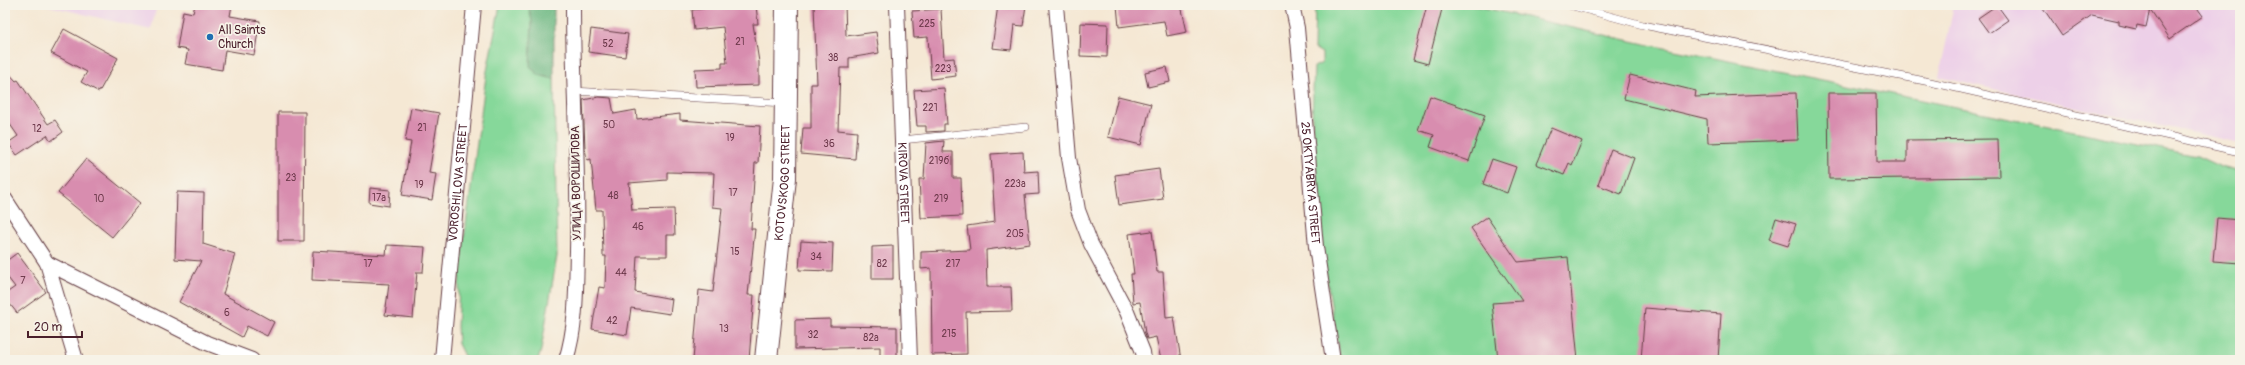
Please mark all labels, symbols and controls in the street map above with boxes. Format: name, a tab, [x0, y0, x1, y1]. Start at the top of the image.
house number: 225	[919, 18, 935, 30]
place label: All Saints Church	[218, 23, 266, 52]
marker: All Saints Church	[205, 32, 215, 42]
house number: 21	[735, 36, 745, 48]
house number: 52	[602, 38, 614, 50]
house number: 38	[828, 52, 838, 64]
house number: 223	[935, 63, 952, 75]
house number: 221	[922, 102, 938, 114]
house number: 50	[603, 119, 615, 131]
street label: 25 OKTYABRYA STREET	[1297, 121, 1323, 245]
house number: 21	[417, 122, 427, 134]
house number: 12	[32, 123, 42, 135]
street label: VOROSHILOVA STREET	[446, 123, 471, 242]
street label: KOTOVSKOGO STREET	[771, 124, 794, 242]
street label: УЛИЦА ВОРОШИЛОВА	[568, 125, 585, 241]
house number: 19	[725, 132, 735, 144]
house number: 36	[823, 138, 835, 150]
street label: KIROVA STREET	[894, 142, 912, 224]
house number: 219б	[929, 155, 949, 167]
house number: 23	[286, 172, 297, 184]
house number: 223а	[1004, 178, 1026, 190]
house number: 19	[414, 179, 424, 191]
house number: 17	[728, 187, 738, 199]
house number: 48	[608, 190, 618, 202]
house number: 17а	[372, 192, 386, 204]
house number: 10	[94, 193, 105, 205]
house number: 219	[934, 193, 948, 205]
house number: 46	[632, 221, 644, 233]
house number: 205	[1006, 228, 1024, 240]
house number: 15	[730, 246, 740, 258]
house number: 34	[810, 251, 822, 263]
house number: 17	[363, 258, 373, 270]
house number: 82	[877, 258, 888, 270]
house number: 217	[946, 258, 961, 270]
house number: 44	[615, 267, 627, 279]
house number: 7	[20, 275, 26, 287]
house number: 6	[224, 307, 230, 319]
scale bar	[28, 313, 82, 339]
house number: 42	[606, 315, 618, 327]
text: 20 m	[34, 320, 63, 335]
house number: 13	[719, 323, 729, 335]
house number: 215	[942, 328, 956, 340]
house number: 32	[807, 329, 819, 341]
house number: 82а	[863, 332, 879, 344]

